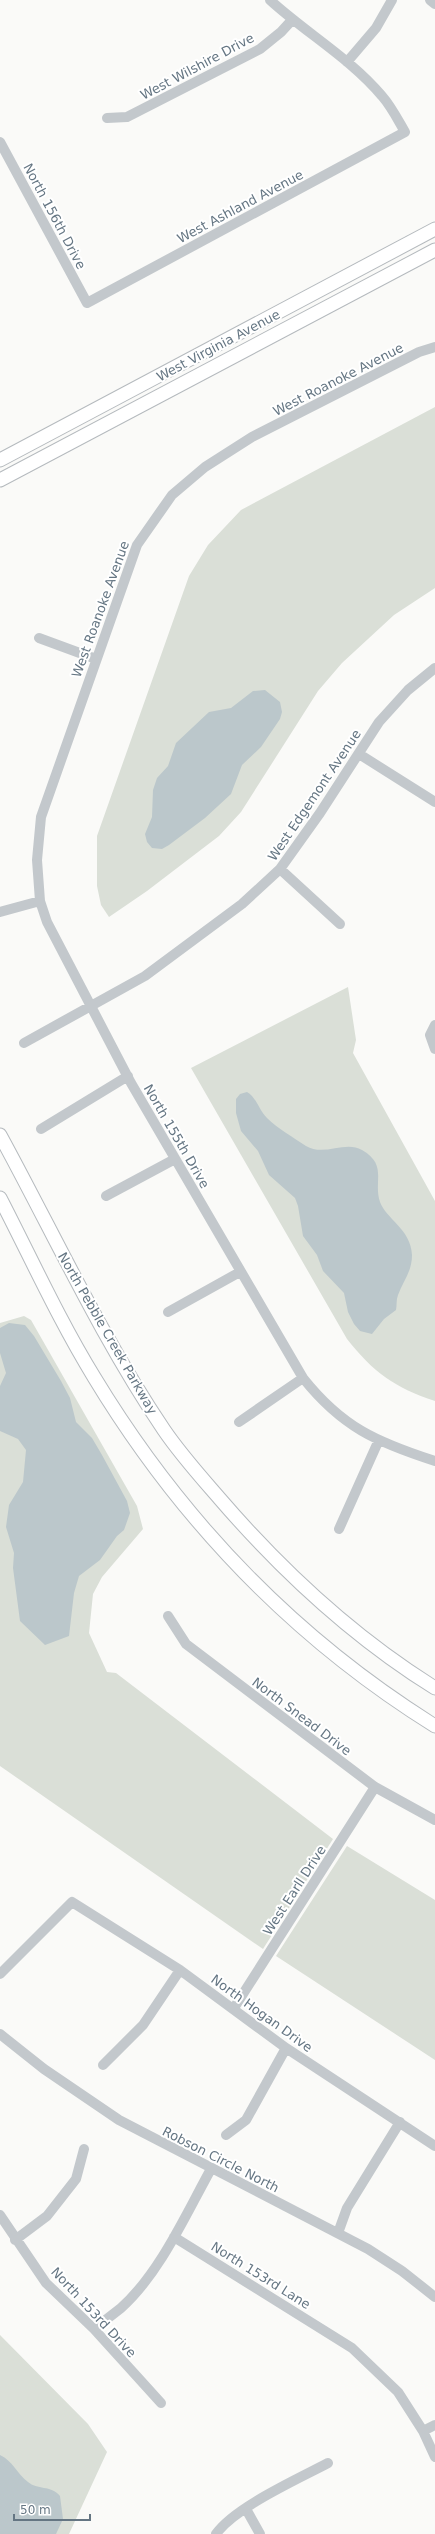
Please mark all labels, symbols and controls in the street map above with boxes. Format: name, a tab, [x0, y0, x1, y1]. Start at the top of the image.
street label: West Wilshire Drive	[138, 30, 257, 103]
street label: North 156th Drive	[20, 161, 89, 272]
street label: West Ashland Avenue	[175, 167, 306, 246]
street label: West Virginia Avenue	[154, 307, 282, 384]
street label: West Roanoke Avenue	[271, 340, 406, 419]
street label: West Roanoke Avenue	[69, 539, 132, 679]
street label: West Edgemont Avenue	[265, 727, 364, 864]
street label: North 155th Drive	[141, 1082, 212, 1191]
street label: North Pebble Creek Parkway	[55, 1250, 160, 1417]
street label: North Snead Drive	[249, 1674, 354, 1758]
street label: West Earll Drive	[260, 1843, 329, 1938]
street label: North Hogan Drive	[208, 1972, 315, 2055]
street label: Robson Circle North	[160, 2124, 282, 2195]
street label: North 153rd Lane	[208, 2239, 313, 2312]
street label: North 153rd Drive	[48, 2264, 139, 2360]
scale bar	[14, 2496, 90, 2522]
text: 50 m	[20, 2503, 51, 2517]

